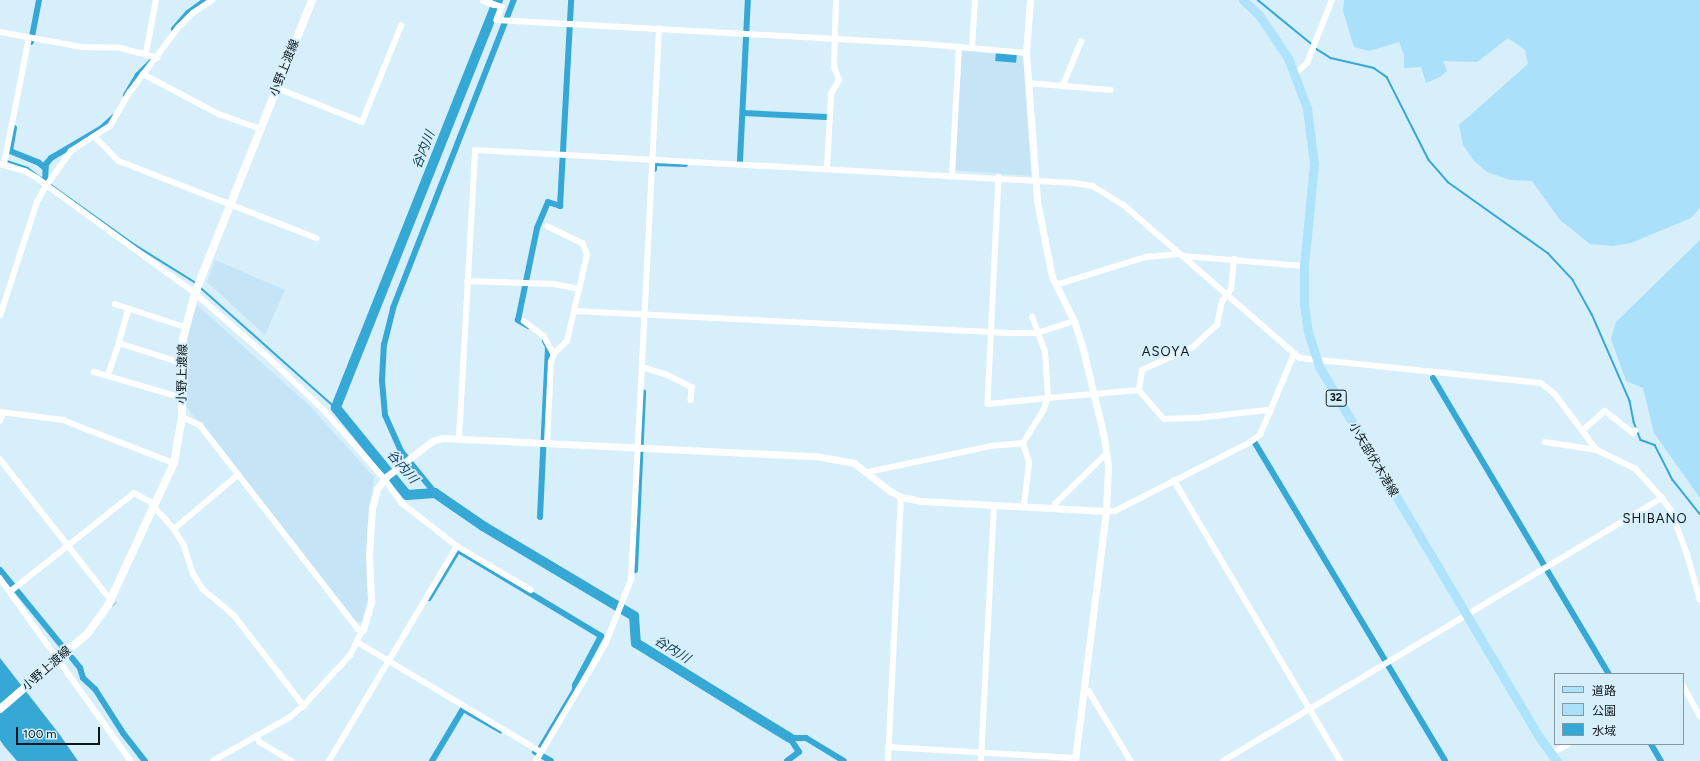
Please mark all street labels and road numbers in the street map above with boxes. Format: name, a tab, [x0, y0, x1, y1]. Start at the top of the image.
street label: 小野上渡線	[267, 37, 303, 99]
street label: 小野上渡線	[175, 344, 191, 404]
road number: 32	[1325, 389, 1347, 407]
street label: 小矢部伏木港線	[1345, 420, 1401, 500]
street label: 小野上渡線	[20, 644, 74, 694]

